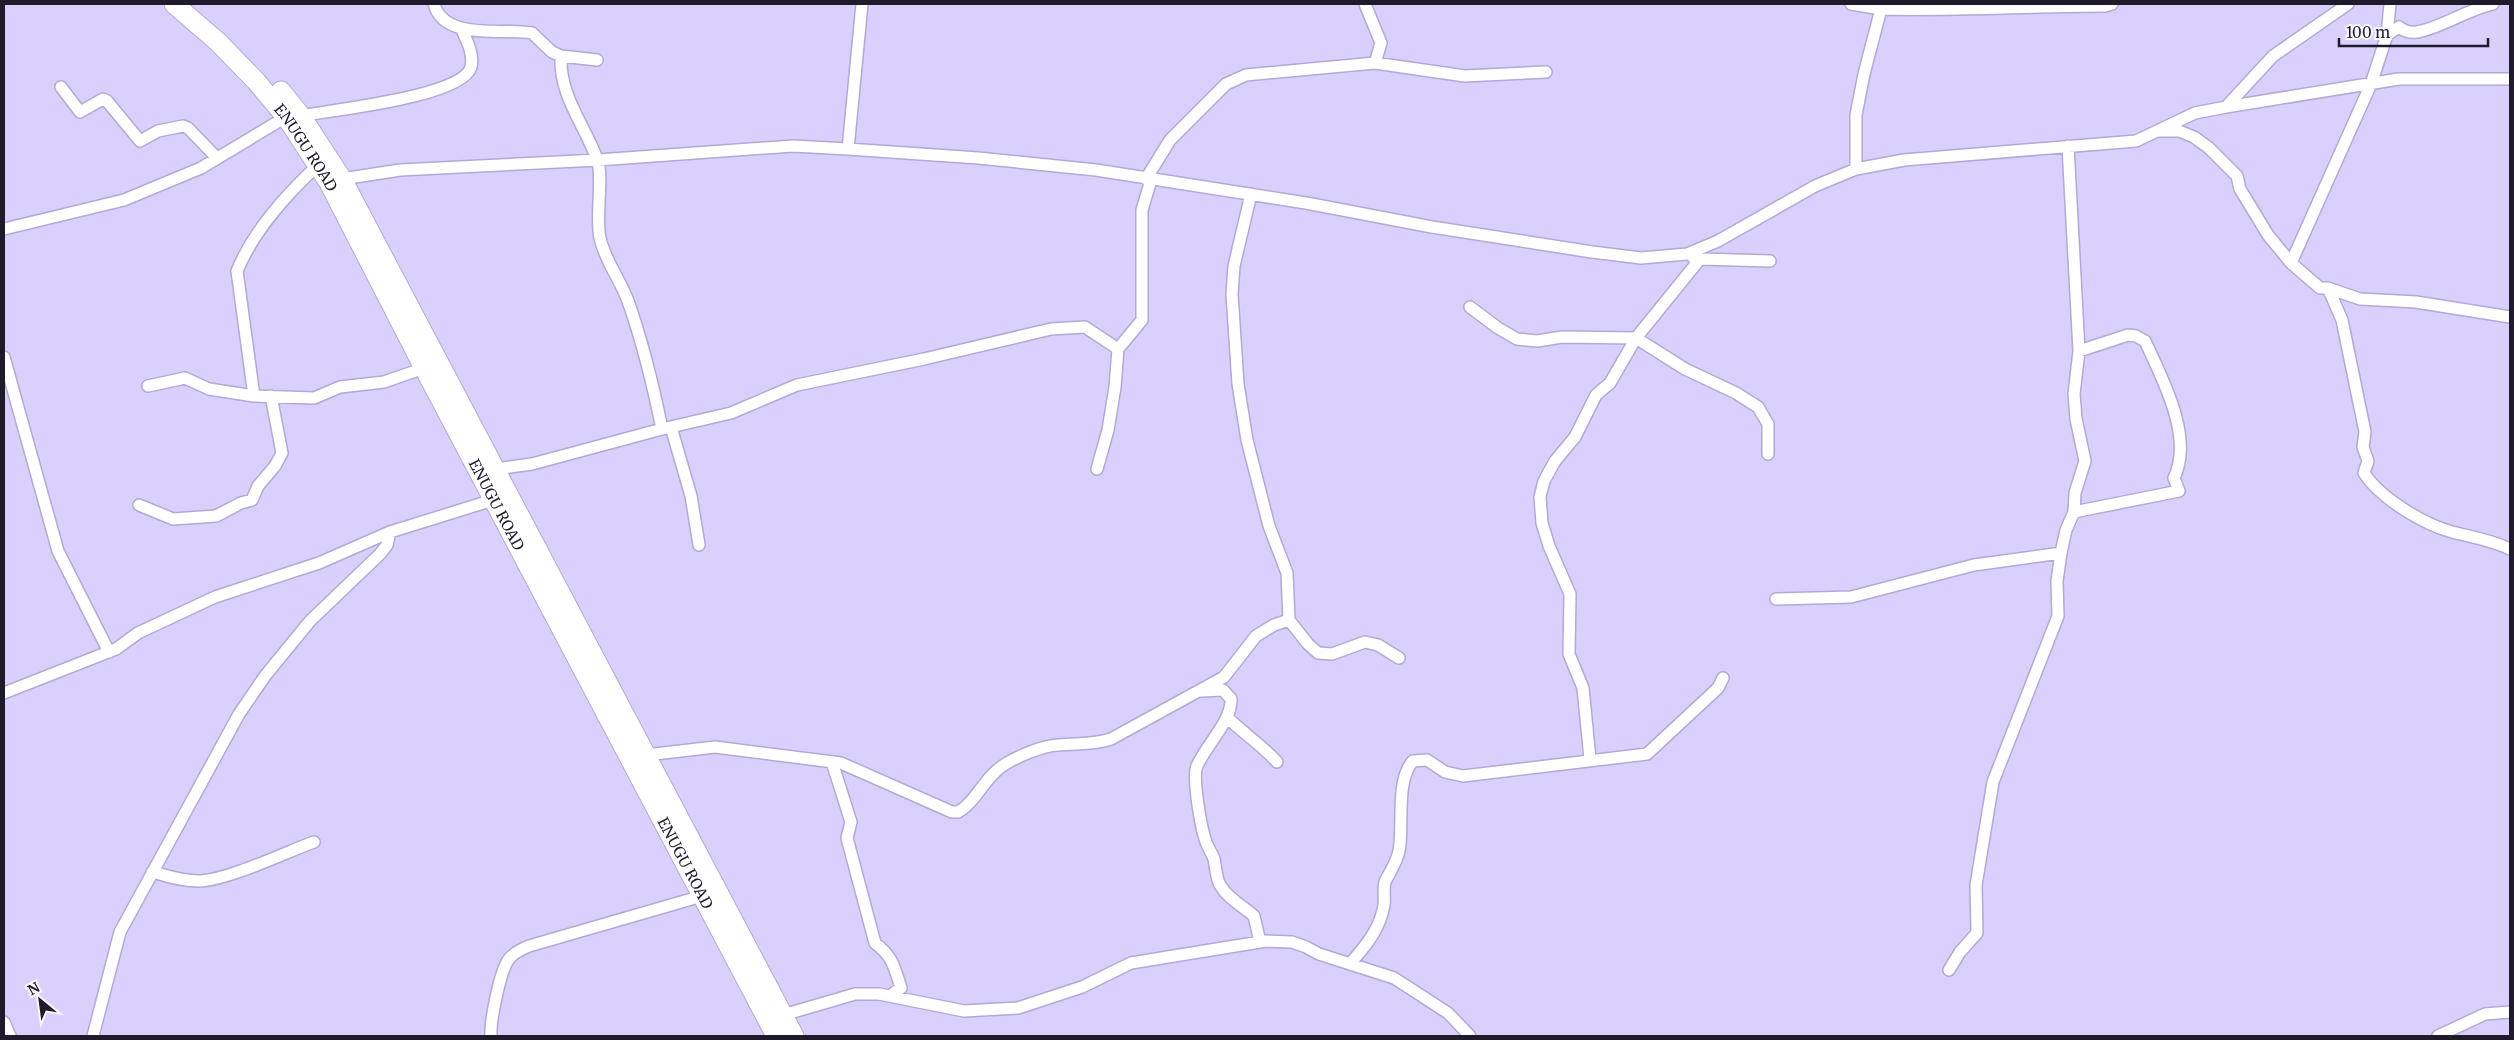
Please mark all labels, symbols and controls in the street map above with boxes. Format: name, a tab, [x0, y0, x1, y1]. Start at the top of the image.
scale bar	[2339, 15, 2488, 47]
text: 100 m	[2346, 23, 2390, 42]
street label: ENUGU ROAD	[270, 100, 342, 194]
street label: ENUGU ROAD	[465, 456, 528, 554]
street label: ENUGU ROAD	[654, 814, 717, 912]
north arrow	[15, 975, 65, 1025]
text: N	[24, 978, 43, 999]

